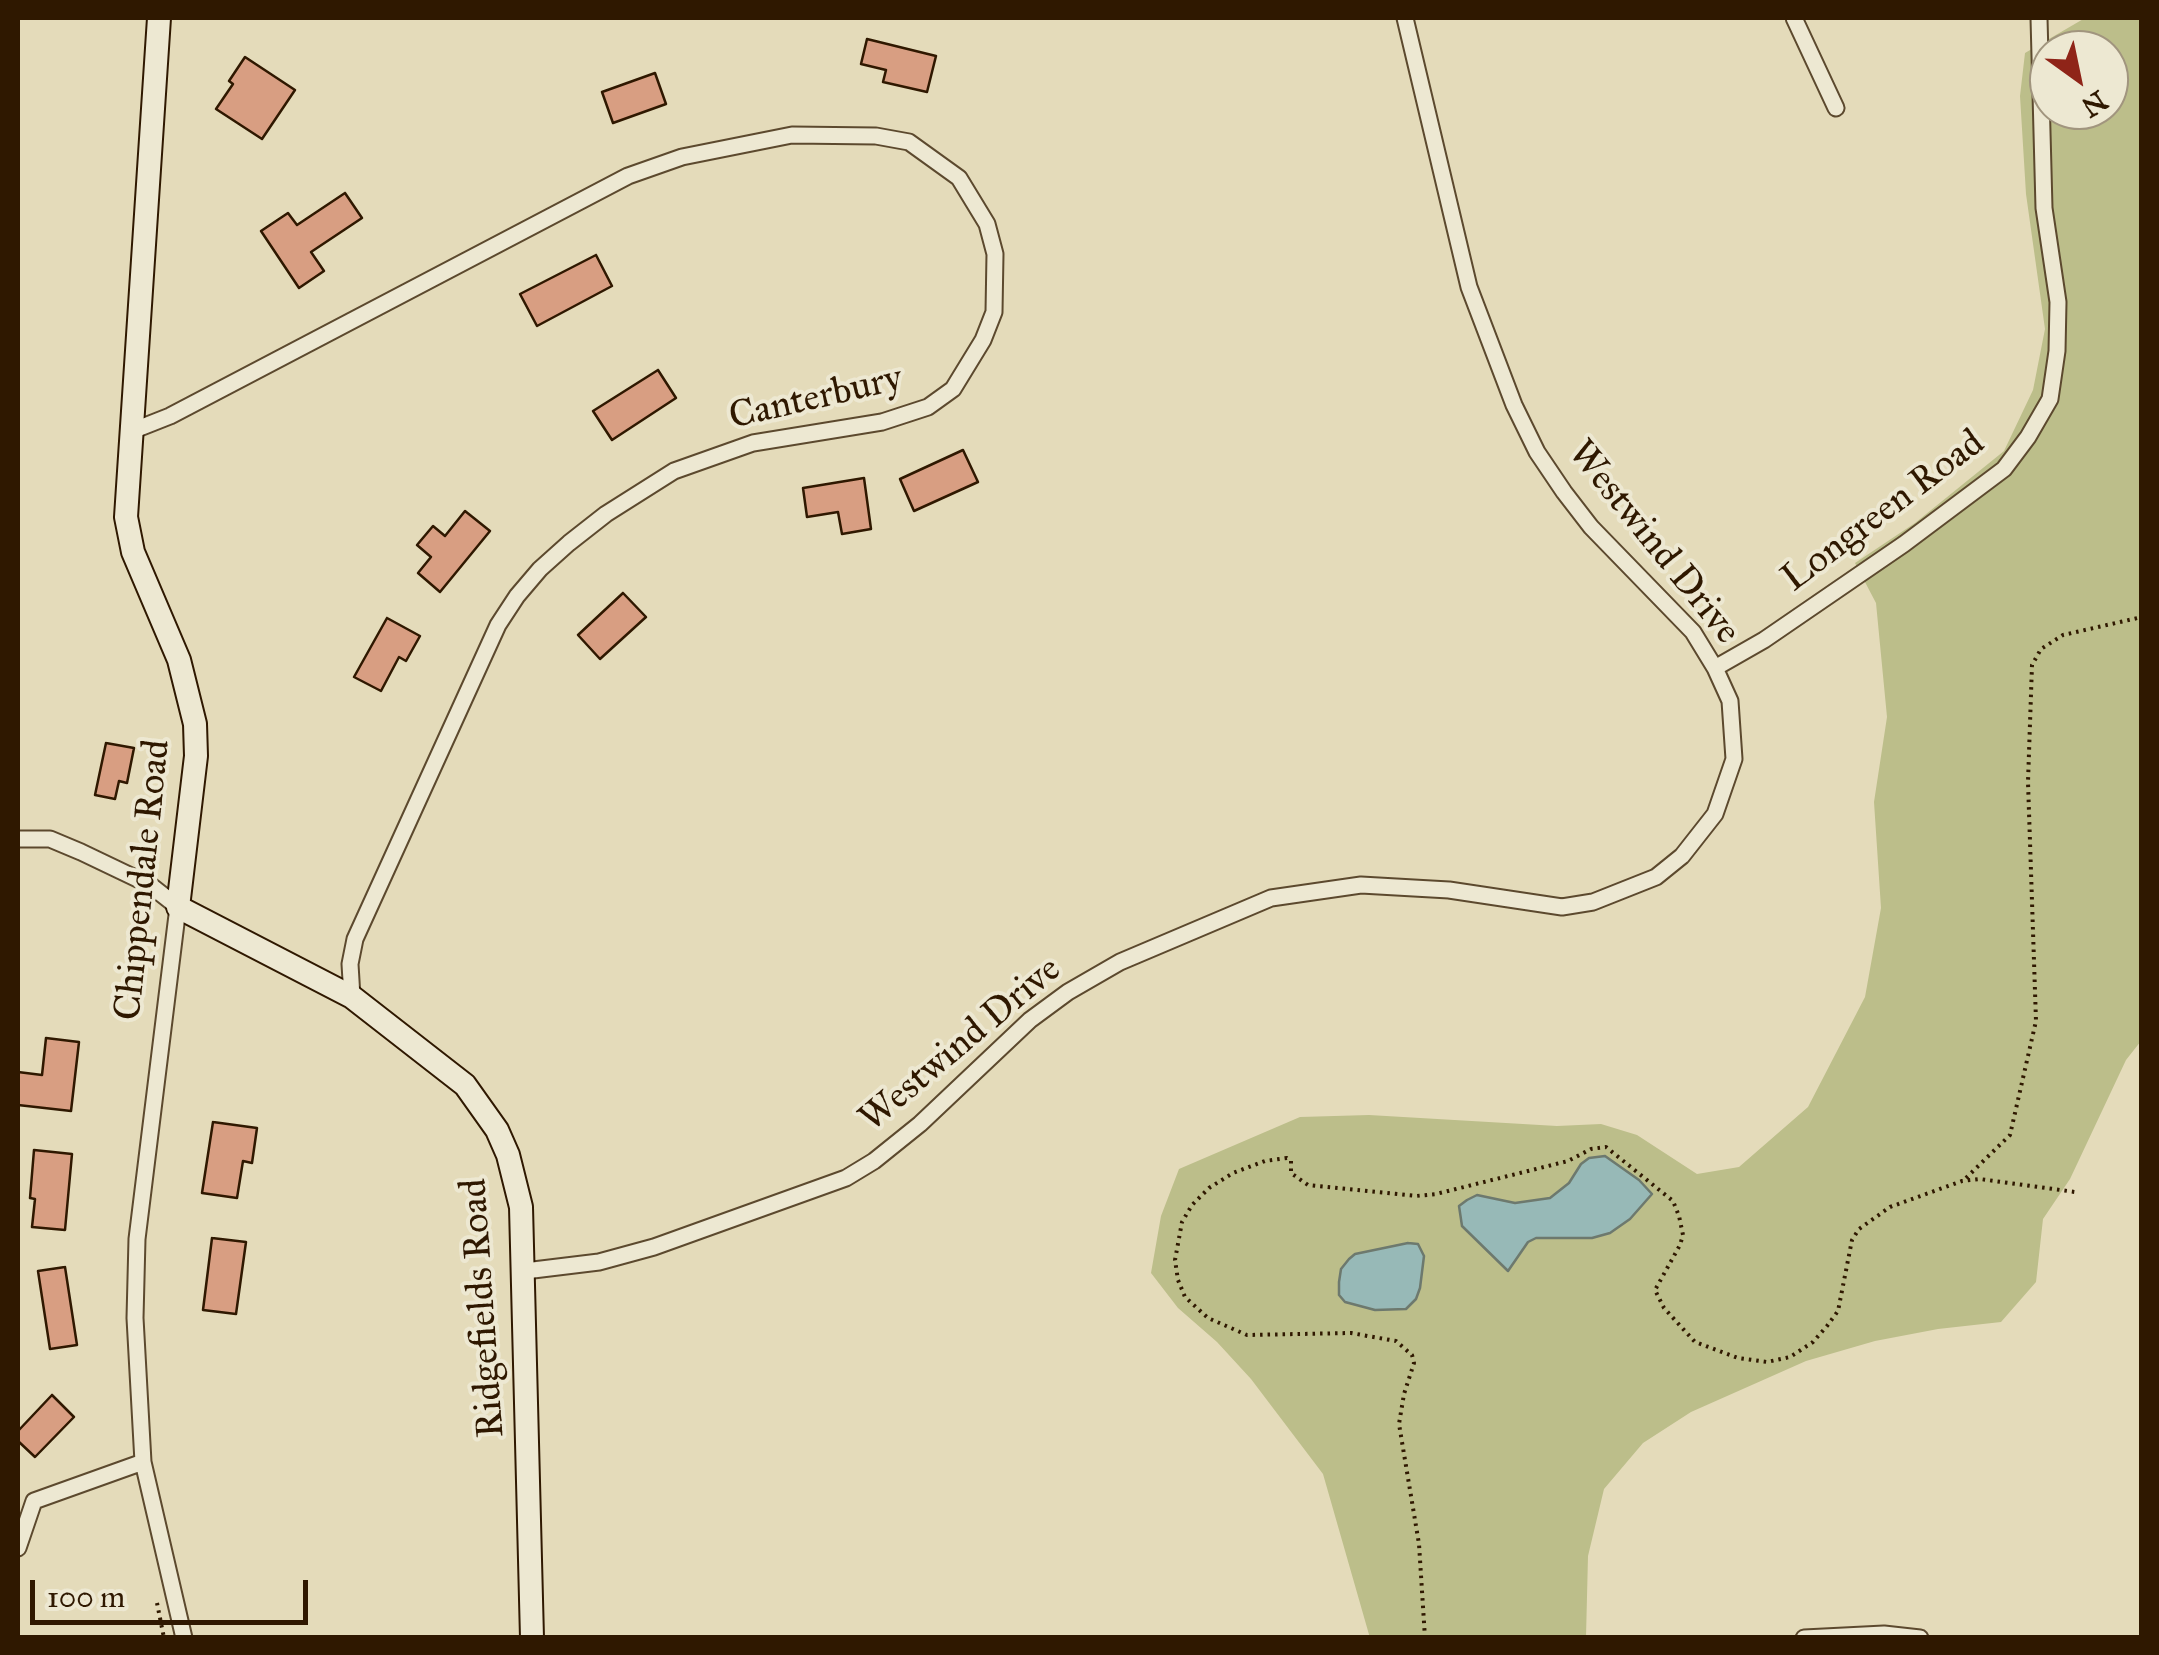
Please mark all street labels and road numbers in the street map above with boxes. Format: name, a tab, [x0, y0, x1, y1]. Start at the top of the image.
street label: Canterbury	[725, 357, 907, 441]
street label: Longreen Road	[1774, 421, 1994, 603]
street label: Westwind Drive	[1557, 432, 1749, 654]
street label: Chippendale Road	[107, 737, 181, 1023]
street label: Westwind Drive	[851, 948, 1071, 1142]
street label: Ridgefields Road	[452, 1177, 516, 1439]

